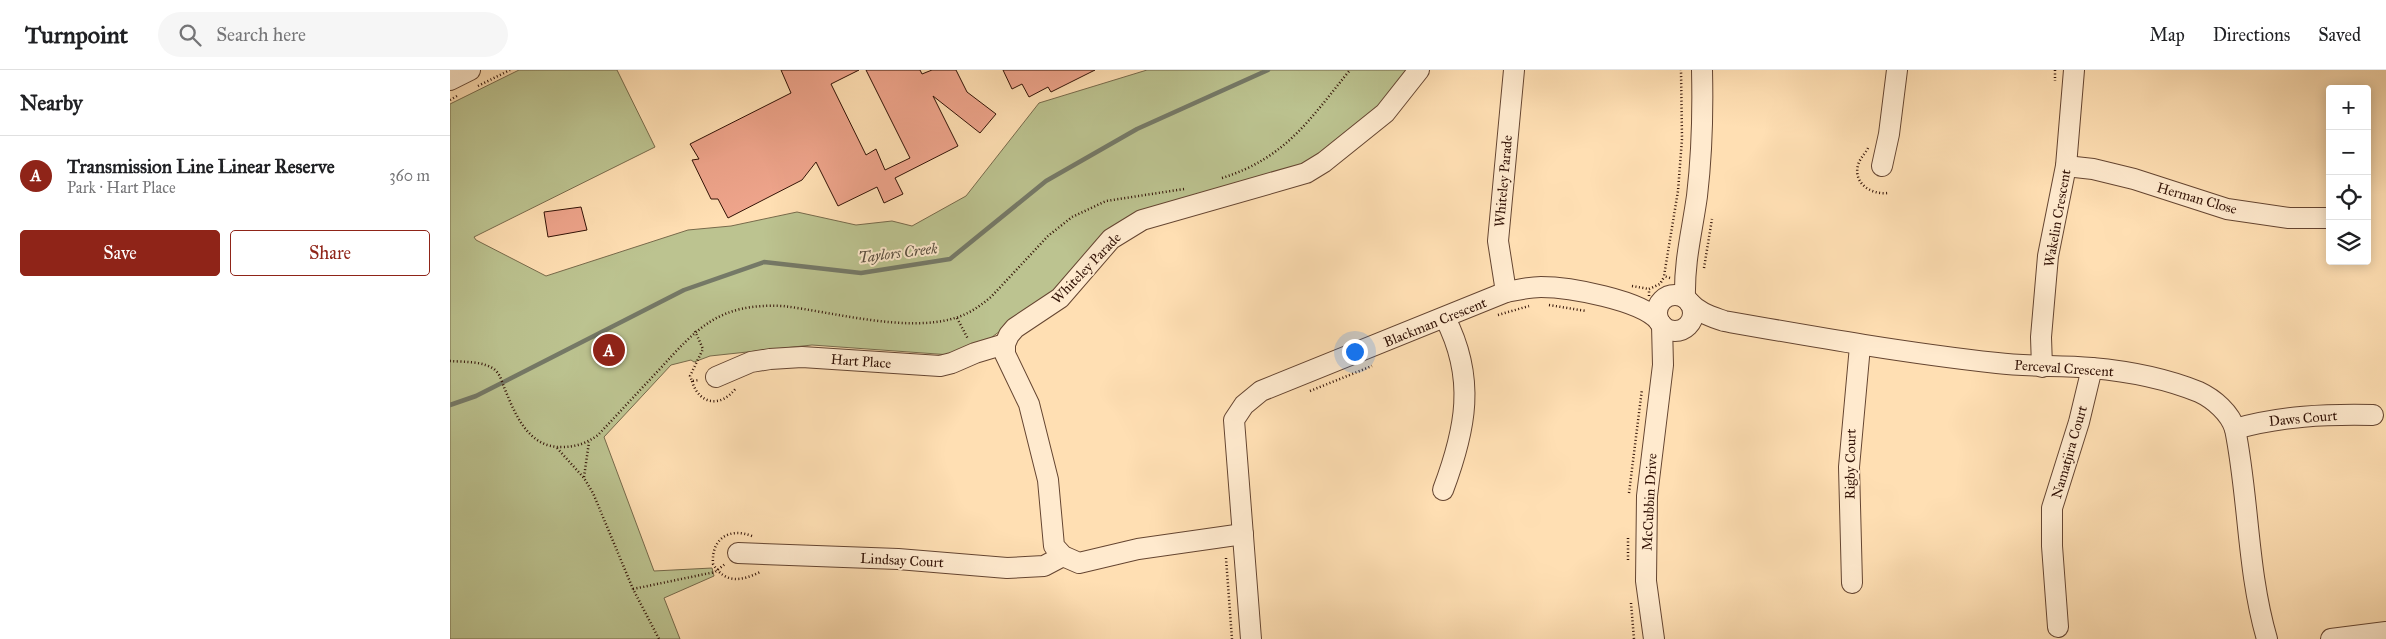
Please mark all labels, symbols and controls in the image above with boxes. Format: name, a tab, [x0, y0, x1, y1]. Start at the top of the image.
search box	[158, 12, 508, 57]
text: Turnpoint	[25, 20, 128, 50]
icon: search	[176, 21, 204, 49]
text: Search here	[216, 23, 306, 46]
text: Map	[2149, 24, 2185, 46]
text: Directions	[2213, 24, 2290, 46]
text: Saved	[2318, 24, 2361, 46]
map controls	[2326, 85, 2371, 265]
button: +	[2326, 85, 2371, 130]
text: Nearby	[20, 90, 83, 116]
button: −	[2326, 130, 2371, 175]
street label: Whiteley Parade	[1491, 134, 1516, 228]
text: Transmission Line Linear Reserve	[67, 155, 335, 178]
text: A	[31, 166, 41, 185]
text: 360 m	[389, 166, 430, 185]
street label: Wakelin Crescent	[2041, 168, 2074, 268]
button: locate	[2326, 175, 2371, 220]
text: Park · Hart Place	[67, 178, 176, 197]
street label: Herman Close	[2155, 179, 2239, 218]
button: layers	[2326, 220, 2371, 265]
street label: Whiteley Parade	[1048, 229, 1125, 308]
button: Save	[20, 230, 220, 276]
button: Share	[230, 230, 430, 276]
water label: Taylors Creek	[857, 239, 939, 267]
street label: Blackman Crescent	[1381, 294, 1489, 351]
pin: A	[593, 331, 625, 369]
your location	[1342, 339, 1368, 365]
street label: Hart Place	[830, 351, 892, 372]
street label: Perceval Crescent	[2014, 357, 2114, 380]
street label: Namatjira Court	[2048, 404, 2091, 501]
street label: Daws Court	[2268, 407, 2338, 430]
street label: Rigby Court	[1841, 428, 1860, 500]
street label: McCubbin Drive	[1638, 453, 1661, 551]
street label: Lindsay Court	[860, 550, 944, 571]

